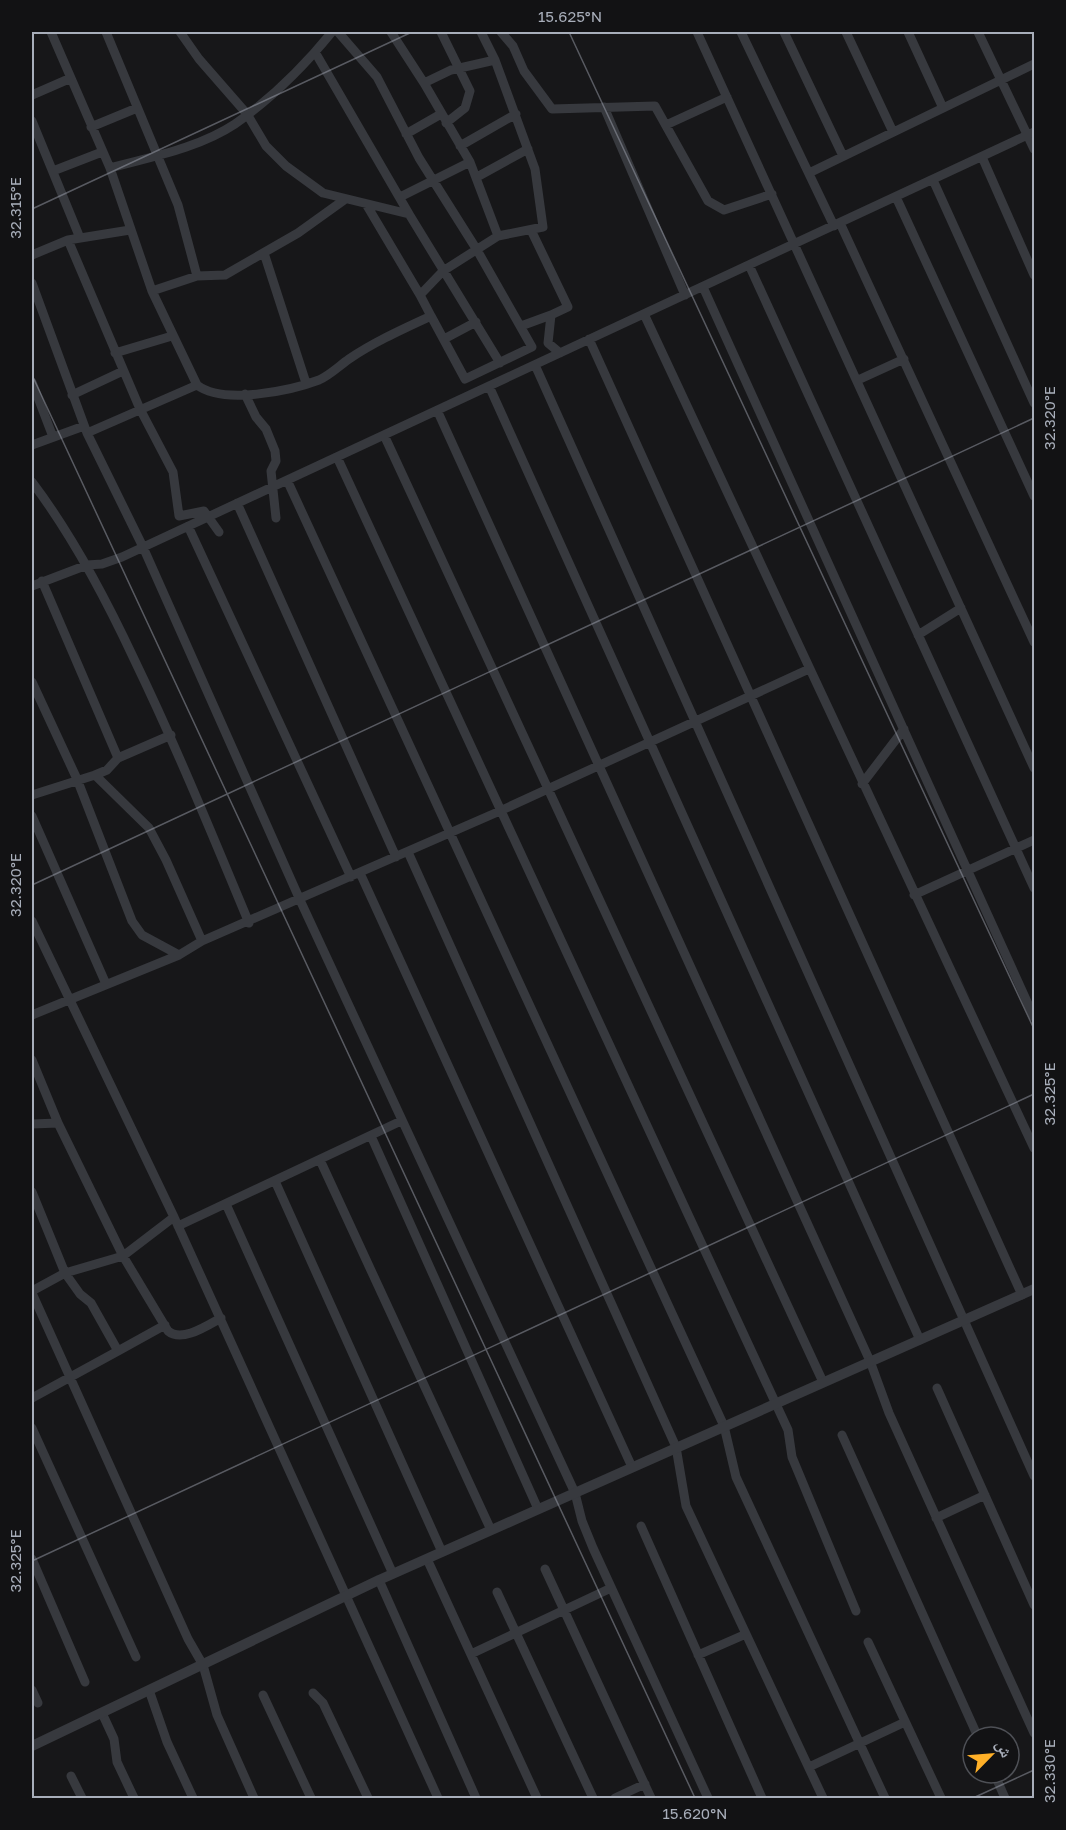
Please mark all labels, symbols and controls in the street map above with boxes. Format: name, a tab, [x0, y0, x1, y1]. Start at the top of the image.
text: 15.625°N	[538, 7, 602, 25]
text: 32.315°E	[6, 177, 24, 239]
text: 32.320°E	[1040, 386, 1058, 450]
text: 32.320°E	[6, 853, 24, 917]
text: 32.325°E	[1040, 1062, 1058, 1126]
text: 32.325°E	[6, 1529, 24, 1593]
north arrow	[961, 1725, 1021, 1785]
text: ش	[992, 1737, 1017, 1761]
text: 32.330°E	[1040, 1739, 1058, 1803]
text: 15.620°N	[663, 1804, 727, 1822]

